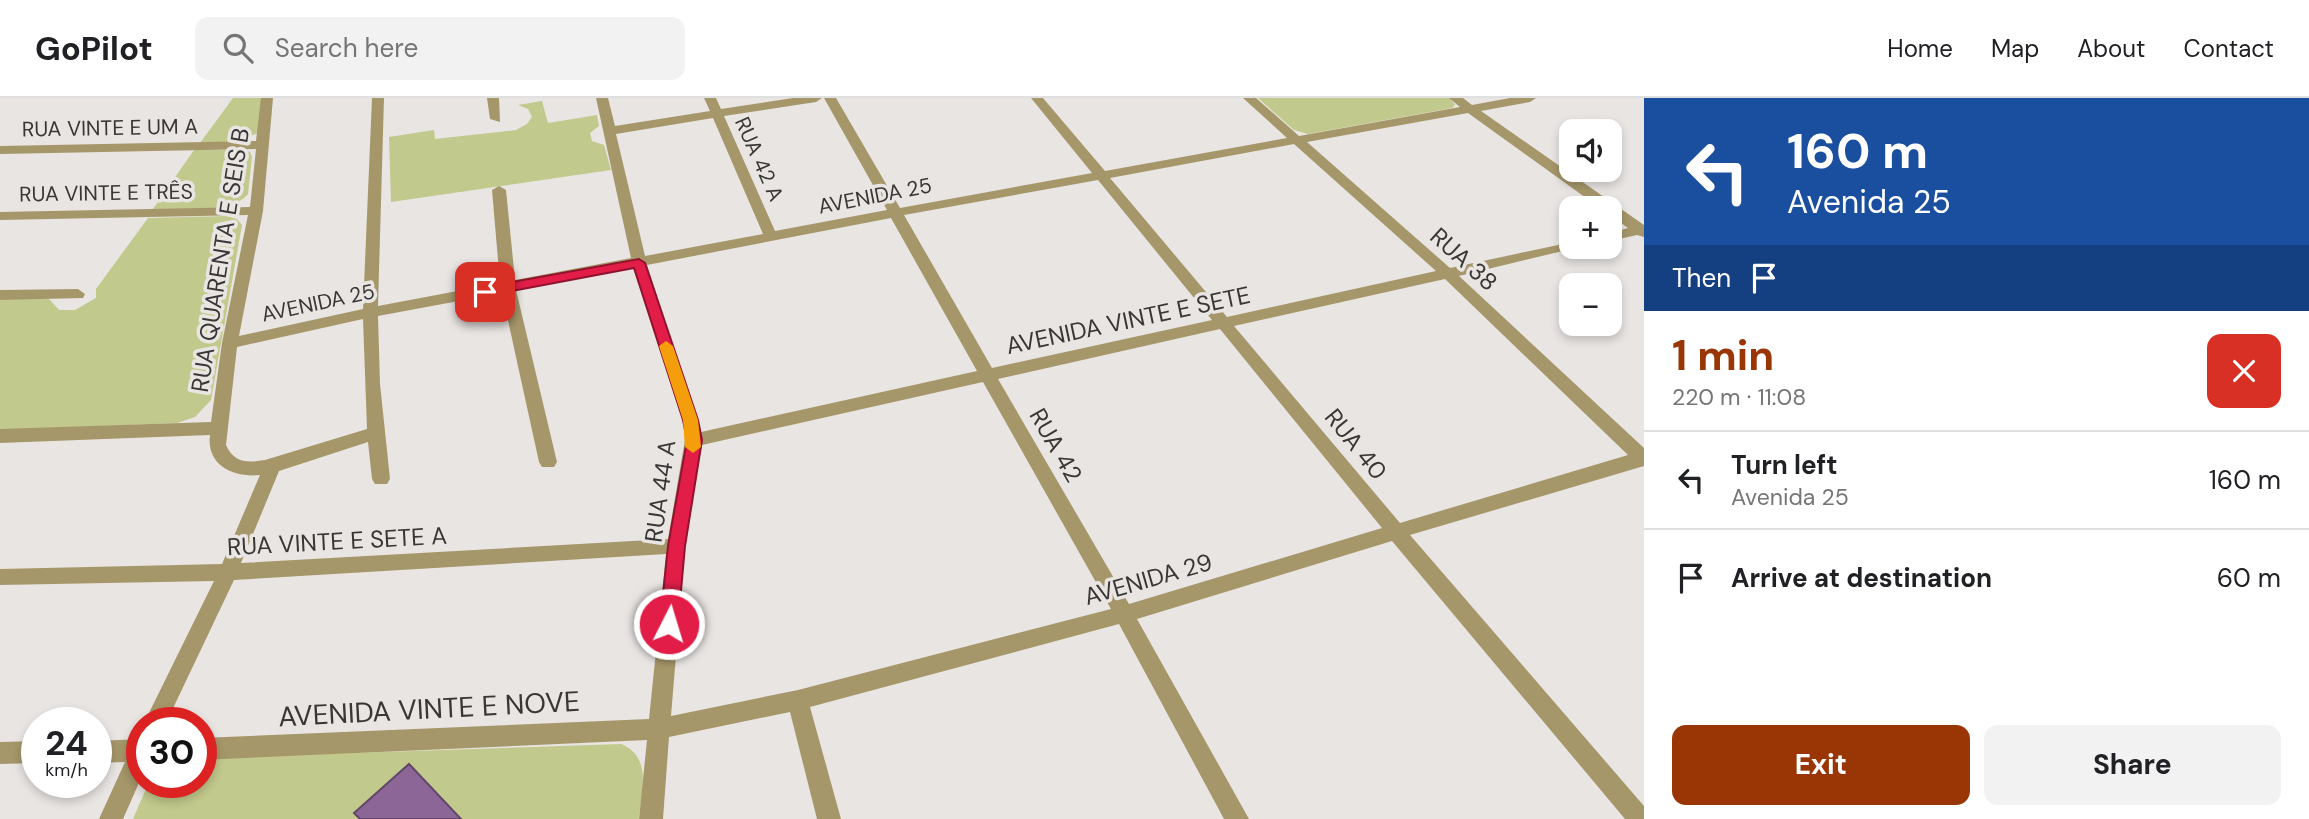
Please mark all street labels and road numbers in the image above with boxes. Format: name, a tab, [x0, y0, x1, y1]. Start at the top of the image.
street label: RUA VINTE E UM A	[22, 112, 198, 144]
street label: RUA 42 A	[728, 112, 790, 206]
street label: RUA QUARENTA E SEIS B	[184, 126, 256, 394]
street label: AVENIDA 25	[816, 171, 934, 221]
street label: RUA VINTE E TRÊS	[19, 177, 193, 209]
street label: RUA 38	[1424, 221, 1504, 297]
street label: AVENIDA 25	[259, 277, 377, 329]
street label: AVENIDA VINTE E SETE	[1003, 279, 1253, 361]
street label: RUA 40	[1318, 402, 1394, 486]
street label: RUA 42	[1023, 403, 1089, 487]
street label: RUA 44 A	[637, 438, 683, 544]
street label: RUA VINTE E SETE A	[226, 520, 448, 562]
street label: AVENIDA 29	[1080, 546, 1216, 612]
street label: AVENIDA VINTE E NOVE	[277, 683, 581, 735]

